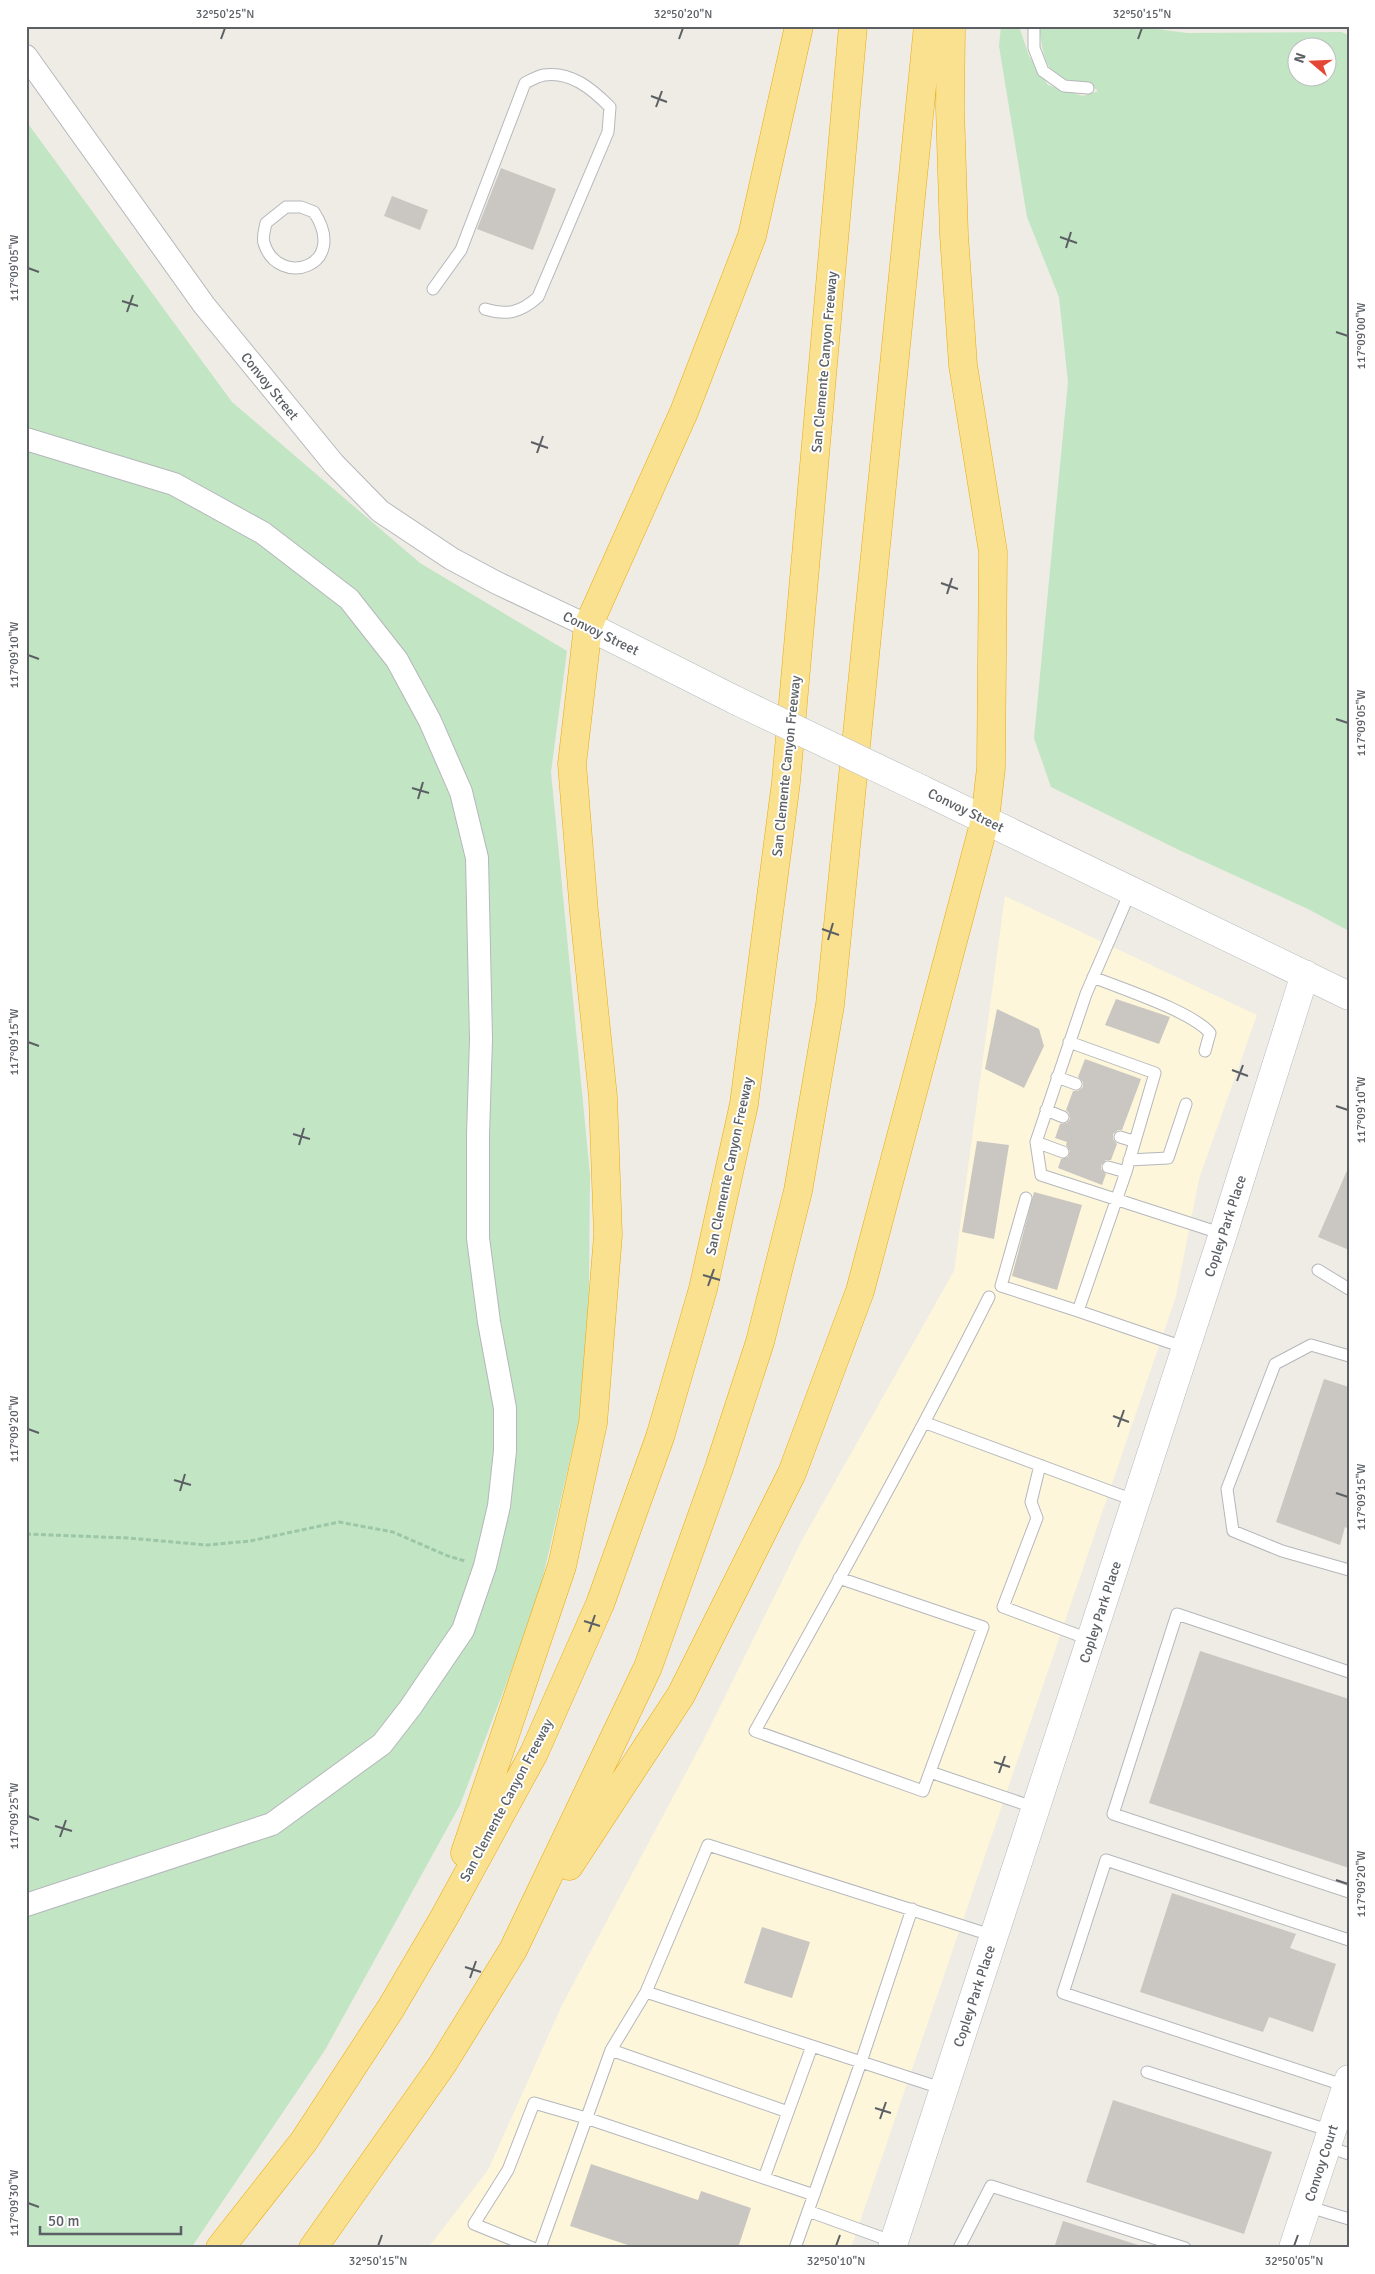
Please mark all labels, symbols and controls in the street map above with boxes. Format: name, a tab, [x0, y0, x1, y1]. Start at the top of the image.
text: 32°50'25"N	[196, 7, 254, 22]
text: 32°50'20"N	[654, 7, 712, 22]
text: 32°50'15"N	[1113, 7, 1171, 22]
north arrow	[1288, 38, 1338, 88]
text: N	[1291, 51, 1310, 65]
text: 117°09'05"W	[7, 234, 22, 302]
street label: San Clemente Canyon Freeway	[808, 270, 841, 453]
text: 117°09'00"W	[1354, 302, 1369, 370]
street label: Convoy Street	[237, 349, 302, 424]
street label: Convoy Street	[560, 608, 642, 659]
text: 117°09'10"W	[7, 621, 22, 689]
street label: San Clemente Canyon Freeway	[769, 674, 805, 857]
text: 117°09'05"W	[1354, 689, 1369, 757]
street label: Convoy Street	[925, 785, 1007, 836]
text: 117°09'15"W	[7, 1008, 22, 1076]
street label: San Clemente Canyon Freeway	[702, 1075, 757, 1257]
text: 117°09'10"W	[1354, 1076, 1369, 1144]
street label: Copley Park Place	[1201, 1173, 1250, 1279]
text: 117°09'20"W	[7, 1395, 22, 1463]
text: 117°09'15"W	[1354, 1463, 1369, 1531]
street label: Copley Park Place	[1076, 1559, 1125, 1665]
street label: San Clemente Canyon Freeway	[456, 1715, 557, 1885]
text: 117°09'25"W	[7, 1782, 22, 1850]
text: 117°09'20"W	[1354, 1850, 1369, 1918]
street label: Copley Park Place	[950, 1943, 999, 2049]
street label: Convoy Court	[1301, 2123, 1342, 2204]
text: 117°09'30"W	[7, 2169, 22, 2237]
scale bar	[40, 2204, 181, 2236]
text: 50 m	[48, 2212, 79, 2230]
text: 32°50'15"N	[349, 2254, 407, 2269]
text: 32°50'10"N	[807, 2254, 865, 2269]
text: 32°50'05"N	[1265, 2254, 1323, 2269]

